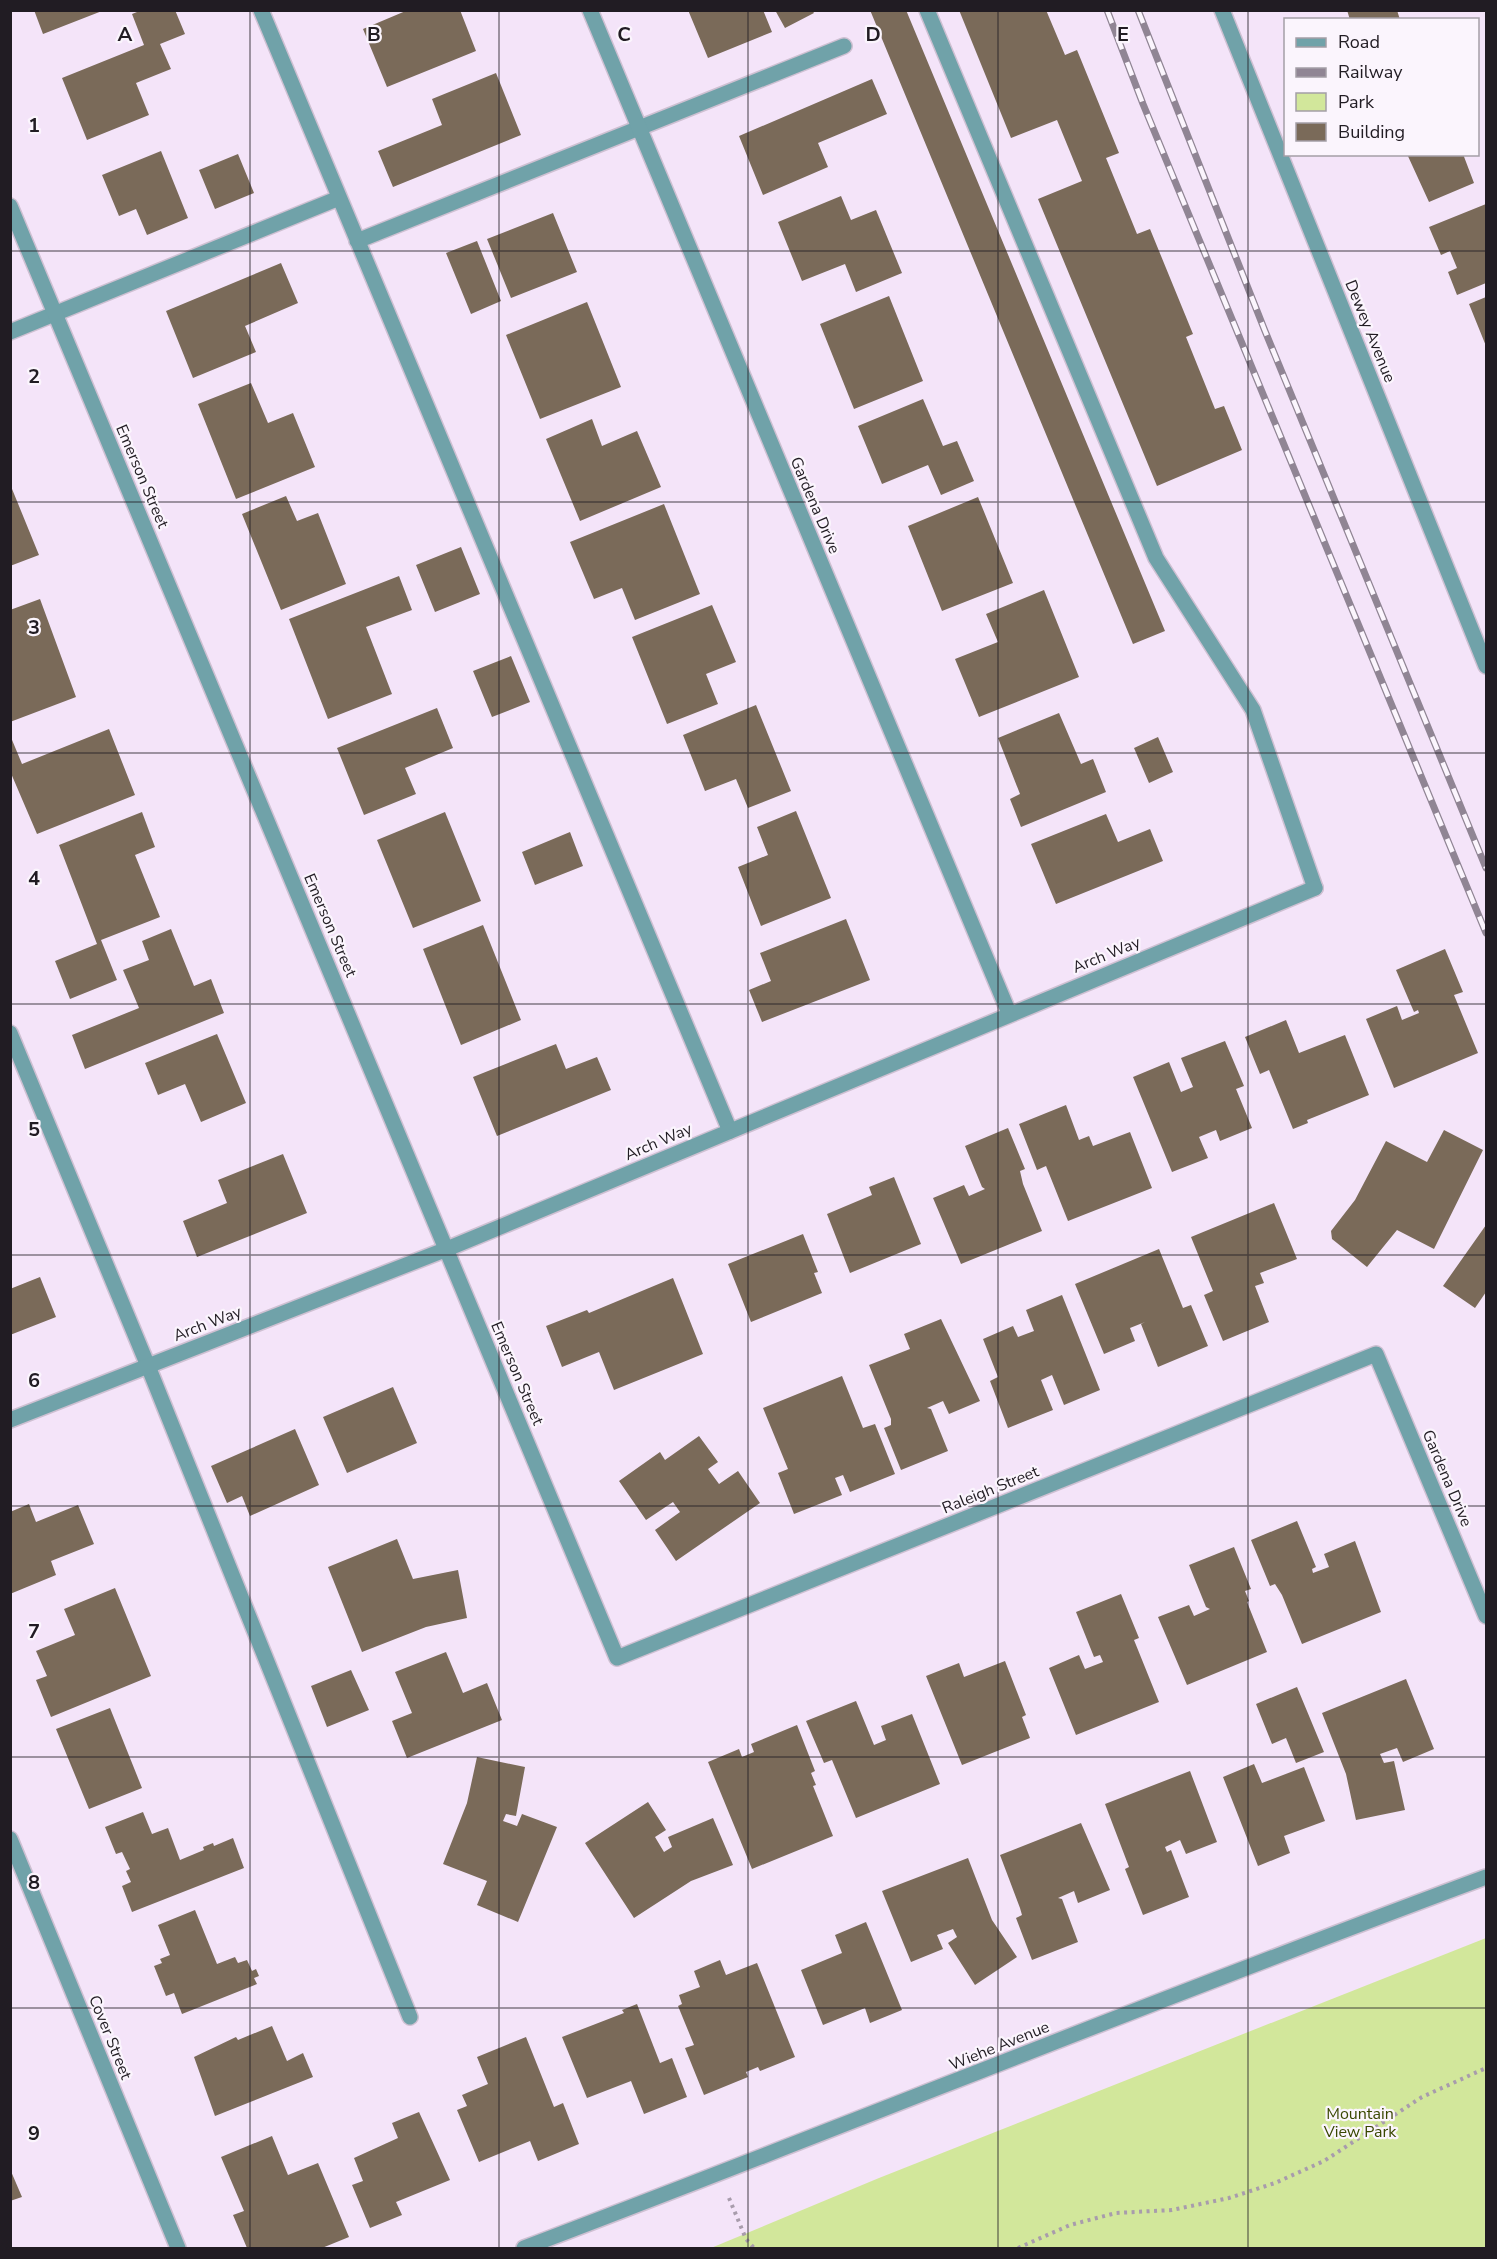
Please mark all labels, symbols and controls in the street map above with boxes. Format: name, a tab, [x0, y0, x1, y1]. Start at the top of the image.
legend	[1284, 18, 1479, 156]
text: A	[118, 21, 133, 48]
text: B	[367, 21, 381, 48]
text: C	[617, 21, 631, 48]
text: D	[865, 21, 881, 48]
text: E	[1117, 21, 1129, 48]
text: Road	[1338, 30, 1380, 54]
text: Railway	[1338, 60, 1403, 84]
text: Park	[1338, 90, 1375, 114]
text: 1	[28, 112, 40, 139]
text: Building	[1338, 120, 1405, 144]
street label: Dewey Avenue	[1339, 277, 1401, 386]
text: 2	[28, 363, 40, 390]
street label: Emerson Street	[110, 421, 174, 532]
street label: Gardena Drive	[785, 454, 845, 557]
text: 3	[28, 614, 40, 641]
text: 4	[28, 865, 40, 892]
street label: Emerson Street	[298, 870, 362, 981]
street label: Arch Way	[1069, 931, 1144, 978]
text: 5	[28, 1116, 40, 1143]
street label: Arch Way	[621, 1118, 696, 1166]
street label: Arch Way	[170, 1301, 245, 1347]
street label: Emerson Street	[485, 1318, 549, 1429]
text: 6	[28, 1367, 40, 1394]
street label: Gardena Drive	[1417, 1427, 1477, 1530]
street label: Raleigh Street	[939, 1460, 1042, 1519]
text: 7	[28, 1618, 40, 1645]
text: 8	[28, 1869, 40, 1896]
street label: Cover Street	[83, 1992, 137, 2083]
street label: Wiehe Avenue	[946, 2016, 1053, 2076]
park label: Mountain View Park	[1323, 2103, 1397, 2143]
text: 9	[28, 2120, 40, 2147]

